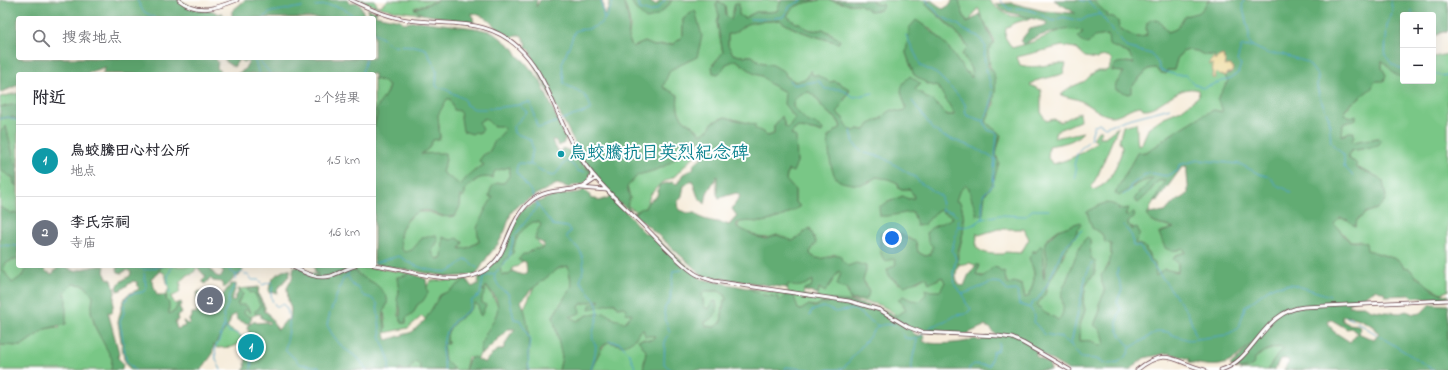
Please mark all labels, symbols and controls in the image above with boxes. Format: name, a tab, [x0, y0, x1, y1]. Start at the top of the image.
map controls	[1400, 12, 1436, 84]
button: +	[1400, 12, 1436, 48]
search box	[16, 16, 376, 60]
icon: search	[30, 27, 52, 49]
text: 搜索地点	[62, 27, 122, 49]
button: −	[1400, 48, 1436, 84]
text: 附近	[32, 86, 66, 111]
text: 2个结果	[315, 89, 360, 108]
text: 烏蛟騰田心村公所	[70, 140, 190, 162]
place label: 烏蛟騰抗日英烈紀念碑	[569, 141, 749, 167]
marker: 烏蛟騰抗日英烈紀念碑	[556, 149, 566, 159]
text: 1	[43, 151, 47, 170]
text: 1.5 km	[327, 151, 360, 170]
text: 地点	[70, 162, 96, 181]
text: 李氏宗祠	[70, 212, 130, 234]
text: 2	[42, 223, 48, 242]
text: 1.6 km	[328, 223, 360, 242]
your location	[882, 228, 902, 248]
text: 寺庙	[70, 234, 96, 253]
pin: 2	[197, 285, 223, 315]
pin: 1	[238, 332, 264, 362]

